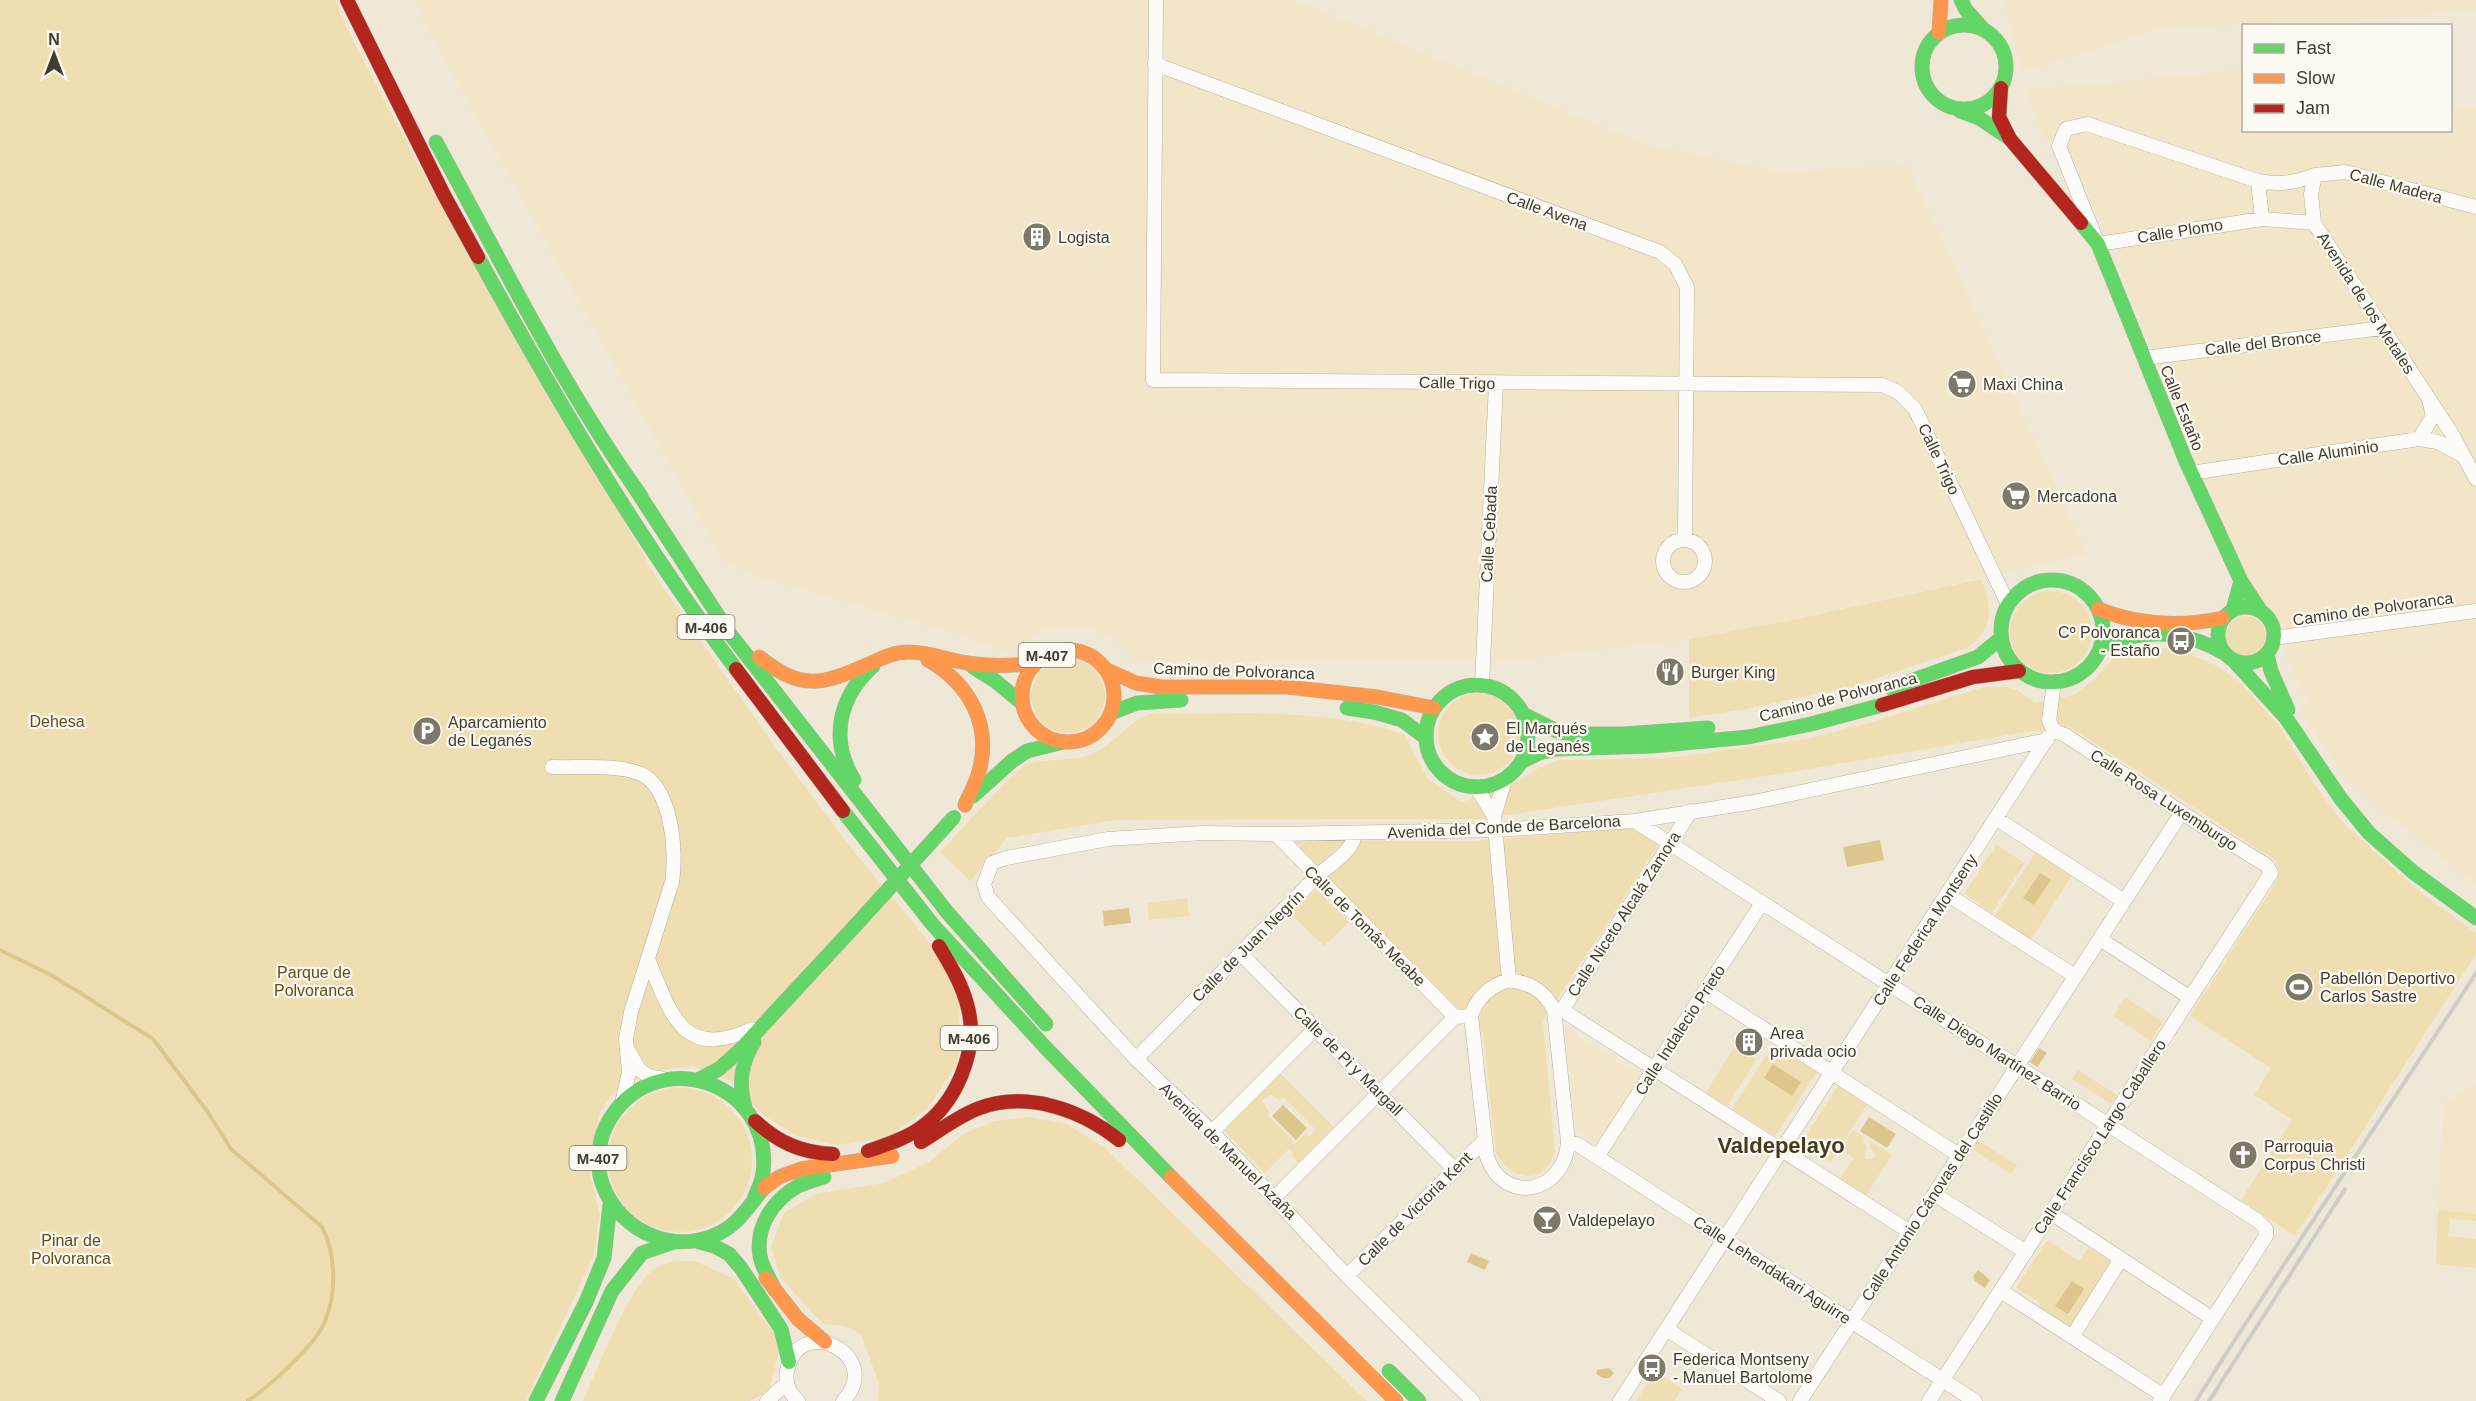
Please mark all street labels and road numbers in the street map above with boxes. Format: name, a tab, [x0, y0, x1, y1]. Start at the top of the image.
street label: Calle Madera	[2348, 165, 2444, 207]
street label: Calle Avena	[1504, 188, 1590, 234]
street label: Calle Plomo	[2136, 216, 2224, 246]
street label: Avenida de los Metales	[2314, 229, 2418, 377]
street label: Calle del Bronce	[2204, 327, 2322, 359]
street label: Calle Estaño	[2157, 363, 2207, 453]
street label: Calle Trigo	[1419, 374, 1495, 392]
street label: Calle Trigo	[1915, 421, 1963, 497]
street label: Calle Aluminio	[2277, 438, 2379, 468]
street label: Calle Cebada	[1478, 485, 1500, 583]
street label: Camino de Polvoranca	[2292, 589, 2454, 629]
road number: M-406	[678, 615, 734, 639]
road number: M-407	[1018, 643, 1076, 667]
street label: Camino de Polvoranca	[1153, 660, 1315, 682]
street label: Camino de Polvoranca	[1757, 669, 1919, 725]
street label: Calle Rosa Luxemburgo	[2087, 746, 2241, 854]
street label: Avenida del Conde de Barcelona	[1387, 812, 1621, 842]
street label: Calle Niceto Alcalá Zamora	[1564, 828, 1684, 1000]
street label: Calle Federica Montseny	[1870, 851, 1980, 1009]
street label: Calle de Tomás Meabe	[1301, 862, 1429, 990]
street label: Calle de Juan Negrín	[1189, 887, 1307, 1005]
street label: Calle Indalecio Prieto	[1632, 962, 1728, 1098]
street label: Calle Diego Martínez Barrio	[1910, 992, 2084, 1114]
street label: Calle de Pi y Margall	[1290, 1003, 1406, 1119]
road number: M-406	[940, 1026, 998, 1050]
street label: Calle Francisco Largo Caballero	[2031, 1036, 2169, 1237]
street label: Avenida de Manuel Azaña	[1156, 1079, 1300, 1223]
street label: Calle Antonio Cánovas del Castillo	[1858, 1090, 2006, 1304]
road number: M-407	[570, 1146, 626, 1170]
street label: Calle de Victoria Kent	[1355, 1148, 1476, 1269]
street label: Calle Lehendakari Aguirre	[1690, 1213, 1854, 1327]

